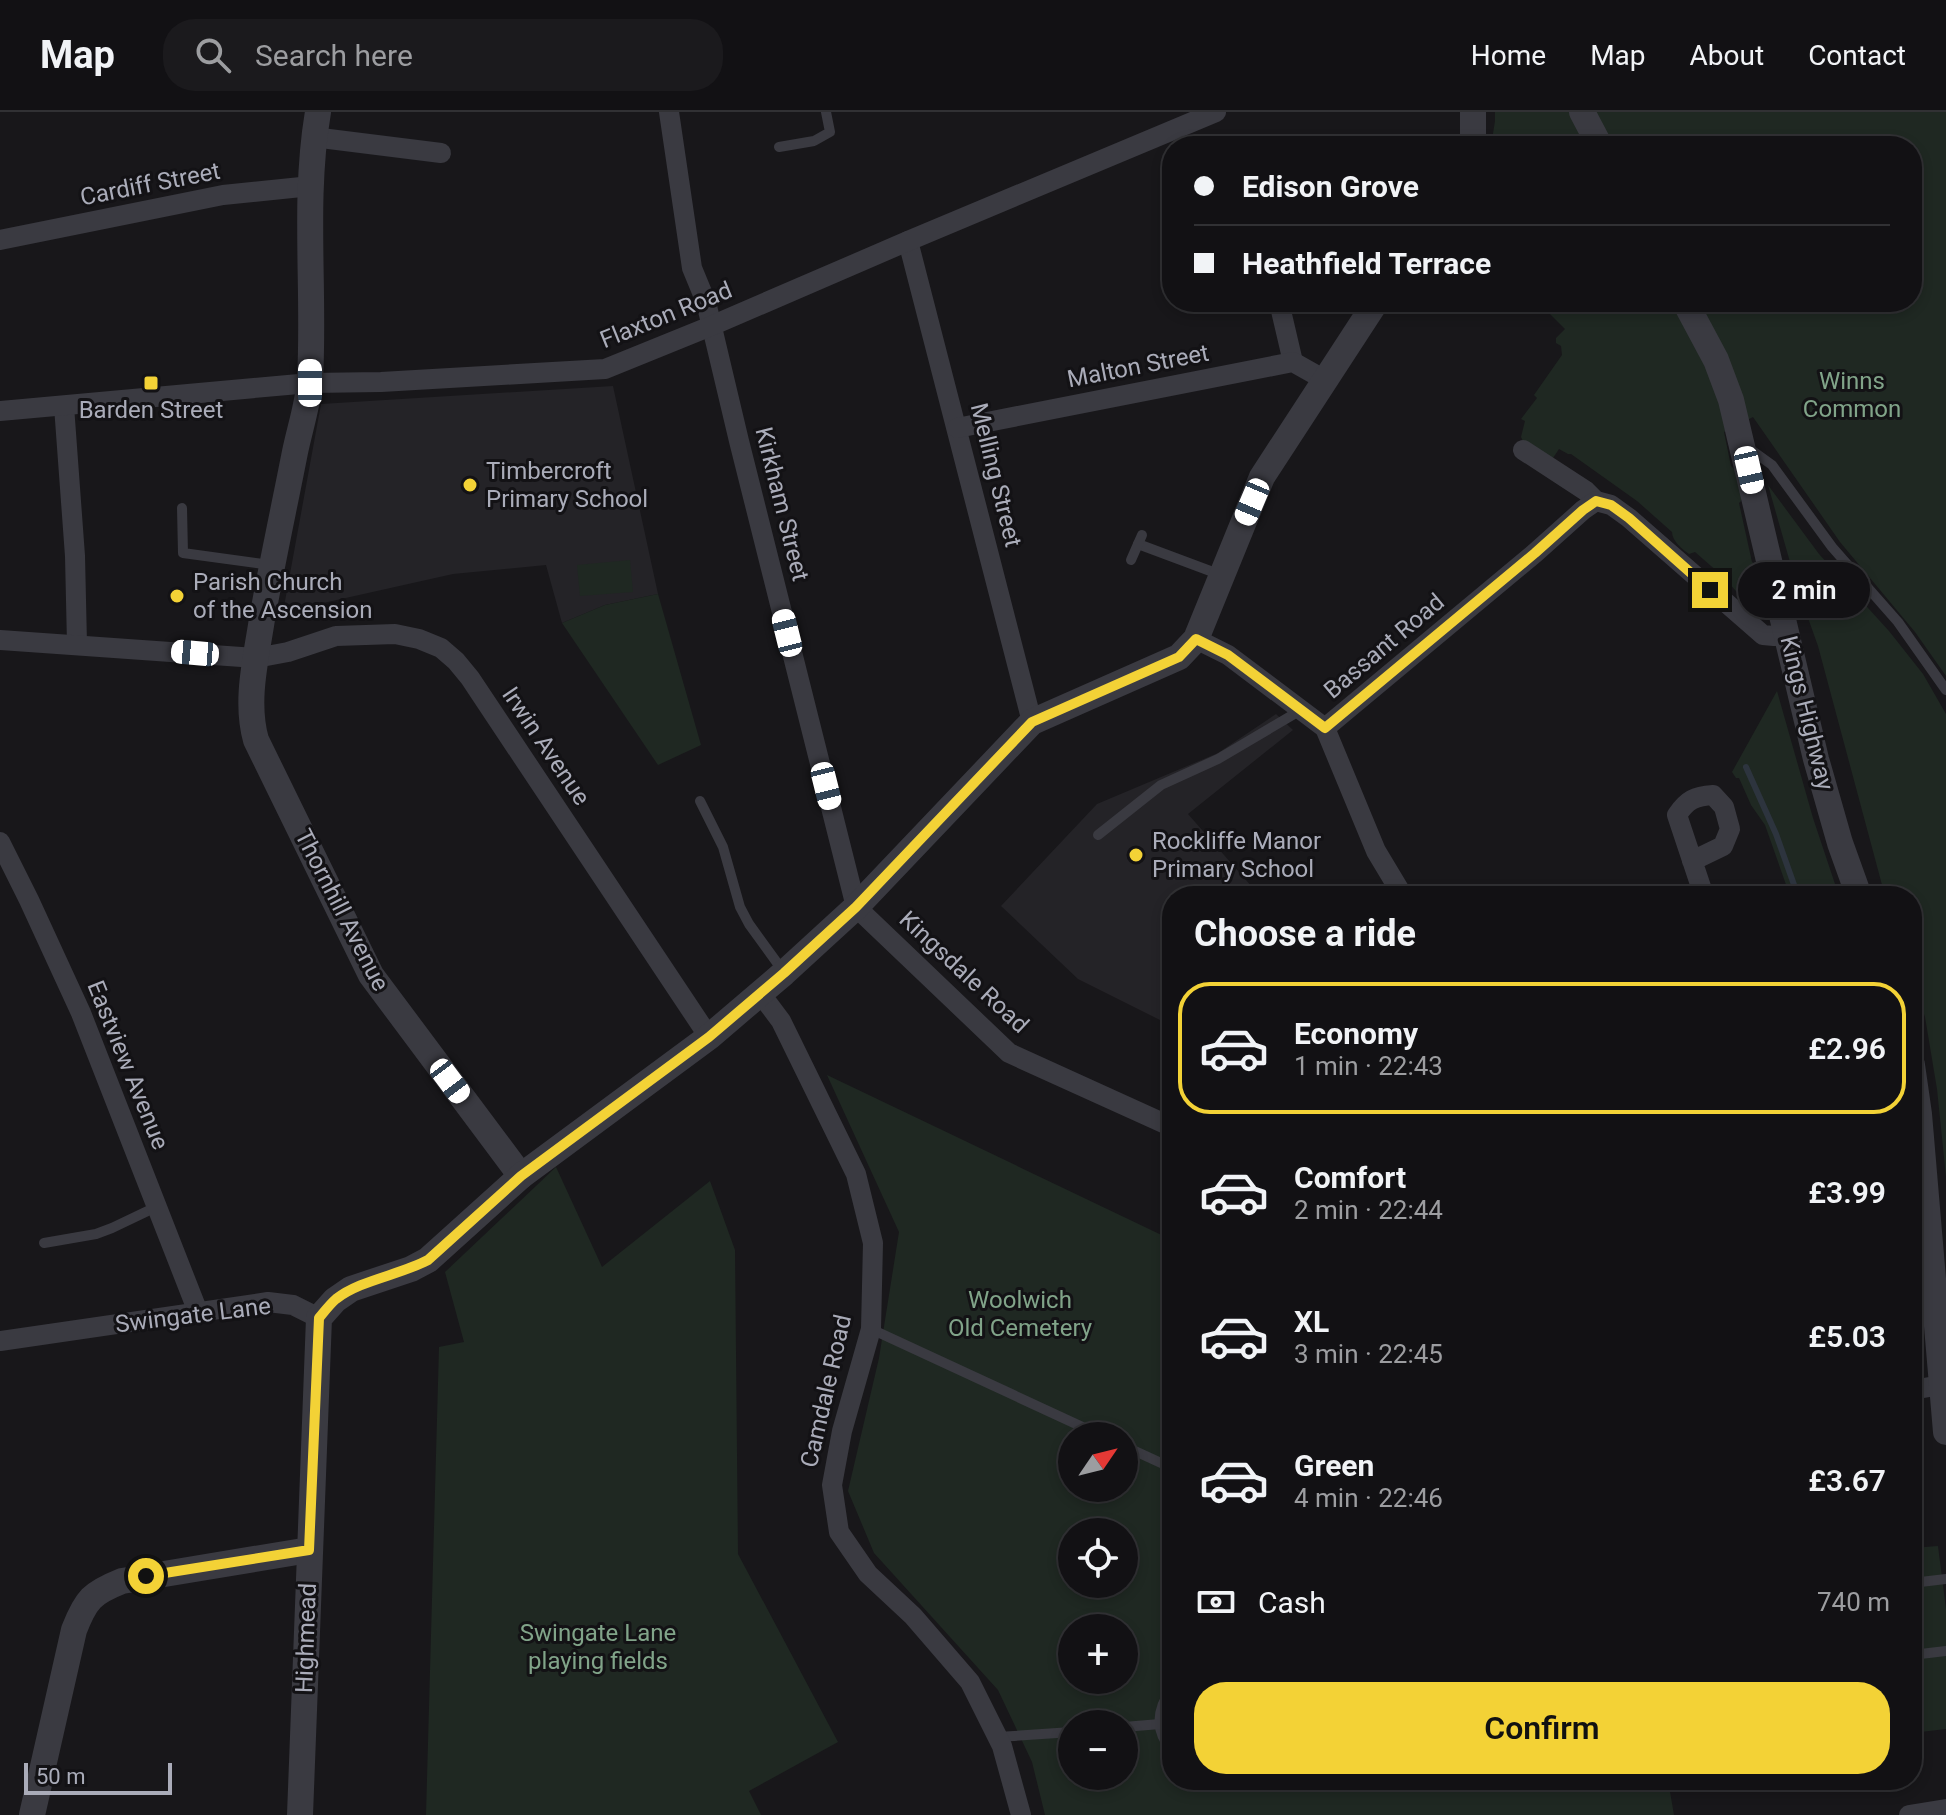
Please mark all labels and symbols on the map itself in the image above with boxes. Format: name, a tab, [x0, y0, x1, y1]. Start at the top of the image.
street label: Cardiff Street	[78, 157, 222, 211]
street label: Flaxton Road	[596, 276, 736, 354]
street label: Malton Street	[1065, 339, 1211, 393]
car	[298, 359, 322, 407]
park label: Winns Common	[1803, 367, 1901, 423]
marker: Barden Street	[142, 374, 160, 392]
place label: Barden Street	[79, 396, 224, 424]
street label: Melling Street	[965, 400, 1027, 550]
street label: Kirkham Street	[749, 424, 815, 584]
car	[1732, 444, 1766, 496]
place label: Timbercroft Primary School	[486, 457, 648, 513]
car	[1232, 475, 1272, 529]
marker: Timbercroft Primary School	[461, 476, 479, 494]
callout: 2 min	[1738, 562, 1870, 618]
place label: Parish Church of the Ascension	[193, 568, 372, 624]
route end	[1692, 572, 1728, 608]
marker: Parish Church of the Ascension	[168, 587, 186, 605]
street label: Bassant Road	[1318, 588, 1450, 704]
car	[770, 607, 804, 659]
street label: Kings Highway	[1774, 633, 1840, 794]
car	[170, 639, 220, 667]
street label: Irwin Avenue	[496, 682, 596, 810]
car	[809, 760, 843, 812]
street label: Thornhill Avenue	[289, 824, 395, 996]
place label: Rockliffe Manor Primary School	[1152, 827, 1321, 883]
marker: Rockliffe Manor Primary School	[1127, 846, 1145, 864]
street label: Kingsdale Road	[894, 905, 1034, 1039]
street label: Eastview Avenue	[81, 976, 175, 1154]
car	[426, 1055, 474, 1107]
park label: Woolwich Old Cemetery	[948, 1286, 1093, 1342]
street label: Swingate Lane	[114, 1292, 272, 1338]
street label: Camdale Road	[795, 1312, 857, 1470]
north arrow	[1058, 1422, 1138, 1502]
route start	[128, 1558, 164, 1594]
street label: Highmead	[290, 1583, 322, 1693]
park label: Swingate Lane playing fields	[520, 1619, 676, 1675]
scale bar	[24, 1759, 172, 1795]

